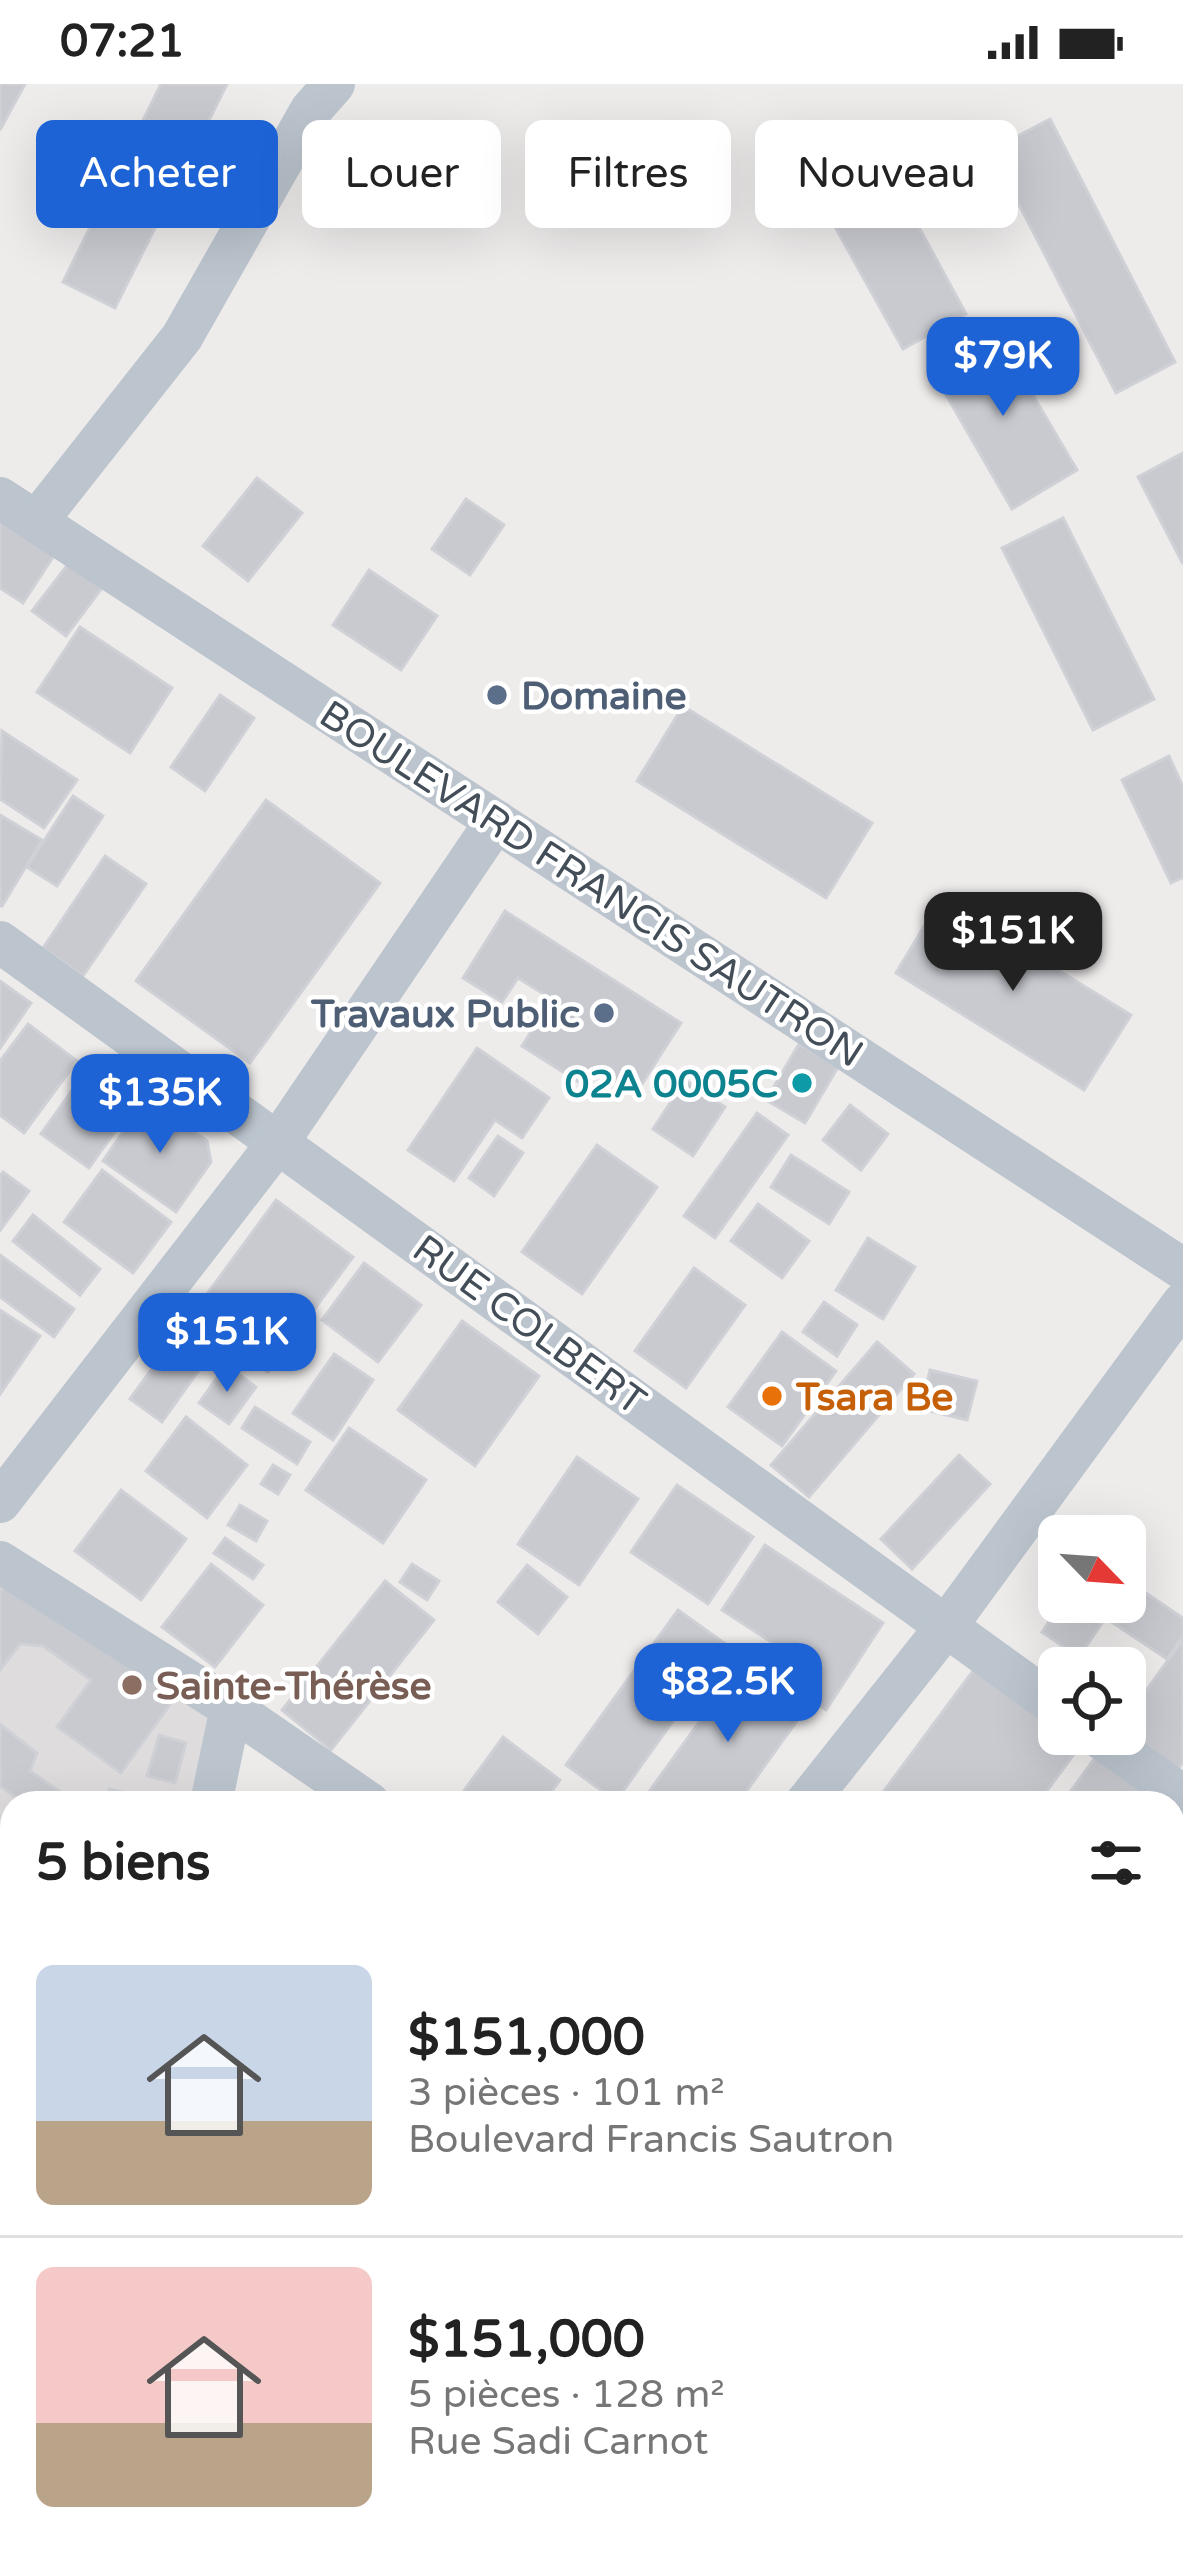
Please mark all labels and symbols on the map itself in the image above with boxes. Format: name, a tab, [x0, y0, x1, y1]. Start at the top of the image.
pin: $79K	[932, 317, 1074, 419]
place label: Domaine	[521, 673, 687, 720]
marker: Domaine	[484, 682, 510, 708]
street label: BOULEVARD FRANCIS SAUTRON	[311, 691, 872, 1078]
pin: $151K	[929, 892, 1097, 994]
place label: Travaux Public	[310, 991, 580, 1038]
marker: Travaux Public	[591, 1000, 617, 1026]
pin: $135K	[76, 1054, 244, 1156]
place label: 02A 0005C	[565, 1061, 778, 1108]
marker: 02A 0005C	[789, 1070, 815, 1096]
street label: RUE COLBERT	[404, 1225, 655, 1426]
pin: $151K	[143, 1293, 311, 1395]
place label: Tsara Be	[795, 1374, 953, 1421]
marker: Tsara Be	[759, 1383, 785, 1409]
north arrow	[1038, 1515, 1146, 1623]
pin: $82.5K	[630, 1643, 826, 1745]
place label: Sainte-Thérèse	[156, 1663, 432, 1710]
marker: Sainte-Thérèse	[119, 1672, 145, 1698]

